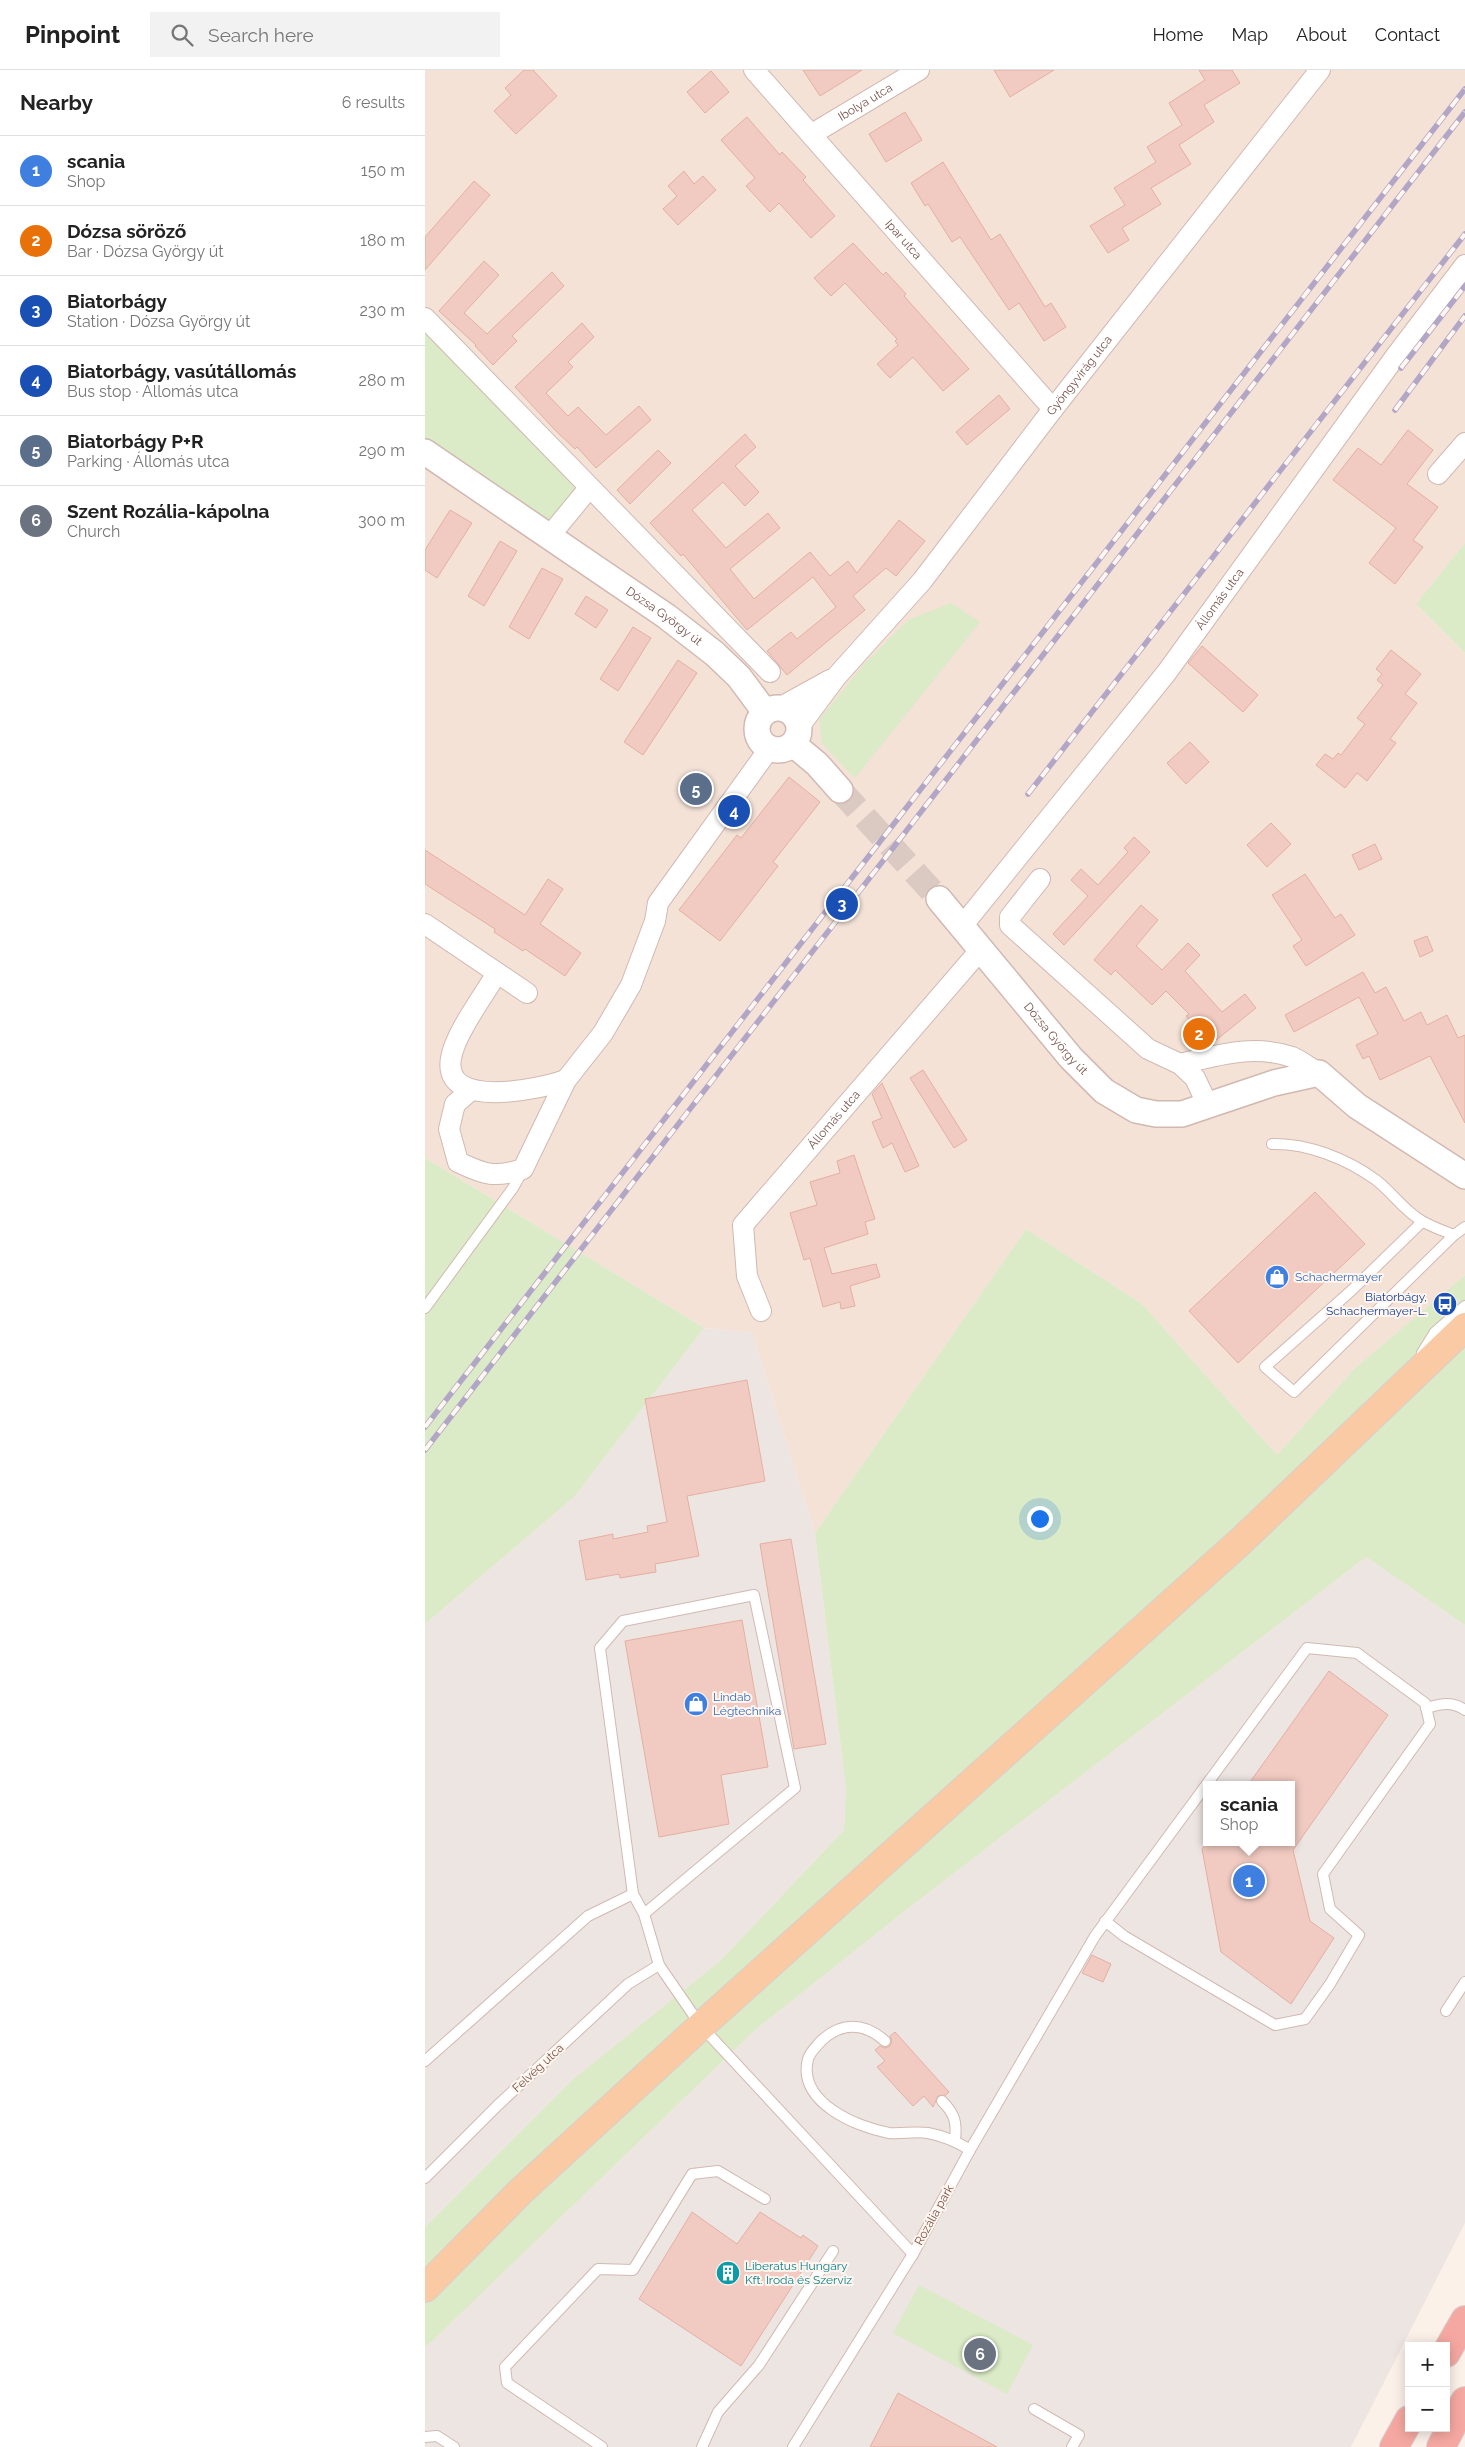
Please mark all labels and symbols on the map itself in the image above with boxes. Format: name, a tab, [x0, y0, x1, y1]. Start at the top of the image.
street label: Ibolya utca	[836, 81, 895, 124]
street label: Ipar utca	[882, 217, 925, 262]
street label: Gyöngyvirág utca	[1044, 333, 1115, 418]
street label: Állomás utca	[1193, 566, 1247, 633]
street label: Dózsa György út	[623, 584, 705, 648]
pin: 5	[680, 770, 712, 808]
pin: 4	[718, 792, 750, 830]
pin: 3	[826, 885, 858, 923]
street label: Dózsa György út	[1021, 1000, 1091, 1078]
pin: 2	[1183, 1015, 1215, 1053]
street label: Állomás utca	[805, 1088, 863, 1152]
shop icon: Schachermayer	[1264, 1264, 1290, 1290]
place label: Schachermayer	[1295, 1270, 1383, 1284]
place label: Biatorbágy, Schachermayer-L.	[1326, 1290, 1427, 1318]
bus stop icon: Biatorbágy, Schachermayer-L.	[1432, 1291, 1458, 1317]
your location	[1027, 1506, 1053, 1532]
place label: Lindab Légtechnika	[713, 1690, 781, 1718]
shop icon: Lindab Légtechnika	[683, 1691, 709, 1717]
pin: 1	[1233, 1862, 1265, 1900]
street label: Felvég utca	[510, 2041, 566, 2095]
street label: Rozália park	[912, 2182, 957, 2248]
place label: Liberatus Hungary Kft. Iroda és Szerviz	[745, 2259, 852, 2287]
building icon: Liberatus Hungary Kft. Iroda és Szerviz	[715, 2260, 741, 2286]
pin: 6	[964, 2335, 996, 2373]

